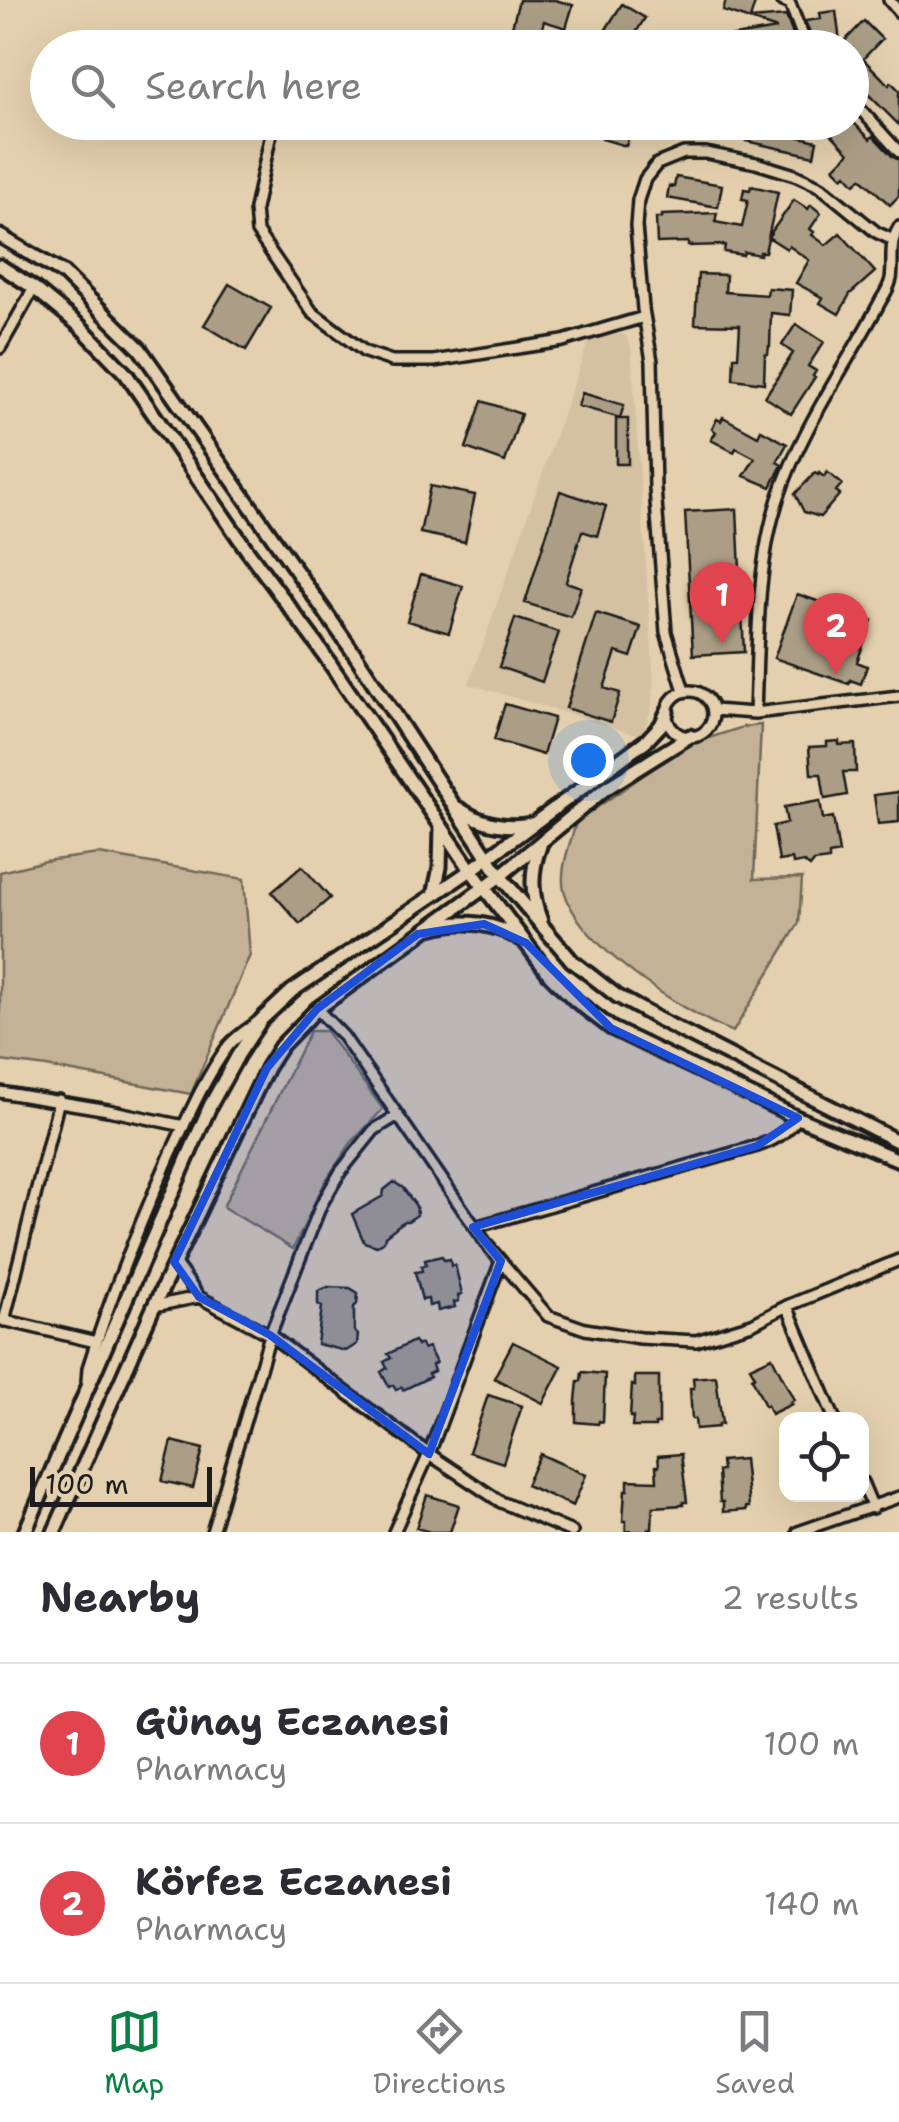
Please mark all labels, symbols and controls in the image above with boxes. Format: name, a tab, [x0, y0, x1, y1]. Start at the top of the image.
search box	[30, 30, 869, 140]
icon: search	[65, 58, 120, 113]
text: Search here	[145, 60, 362, 111]
pin: 1	[690, 562, 754, 644]
pin: 2	[804, 592, 868, 675]
your location	[563, 735, 614, 786]
map controls	[779, 1412, 869, 1502]
button: locate	[779, 1412, 869, 1502]
scale bar	[30, 1462, 212, 1506]
text: 100 m	[45, 1465, 129, 1503]
text: Nearby	[40, 1569, 200, 1625]
text: 2 results	[722, 1576, 859, 1619]
text: Günay Eczanesi	[135, 1696, 450, 1747]
text: 1	[65, 1722, 80, 1765]
text: 100 m	[763, 1722, 859, 1765]
text: Pharmacy	[135, 1747, 287, 1790]
text: Körfez Eczanesi	[135, 1856, 452, 1907]
text: 2	[61, 1882, 84, 1925]
text: 140 m	[764, 1882, 859, 1925]
text: Pharmacy	[135, 1907, 287, 1950]
tab: Map	[104, 2004, 164, 2102]
tab: Directions	[373, 2004, 506, 2102]
tab: Saved	[715, 2004, 795, 2102]

